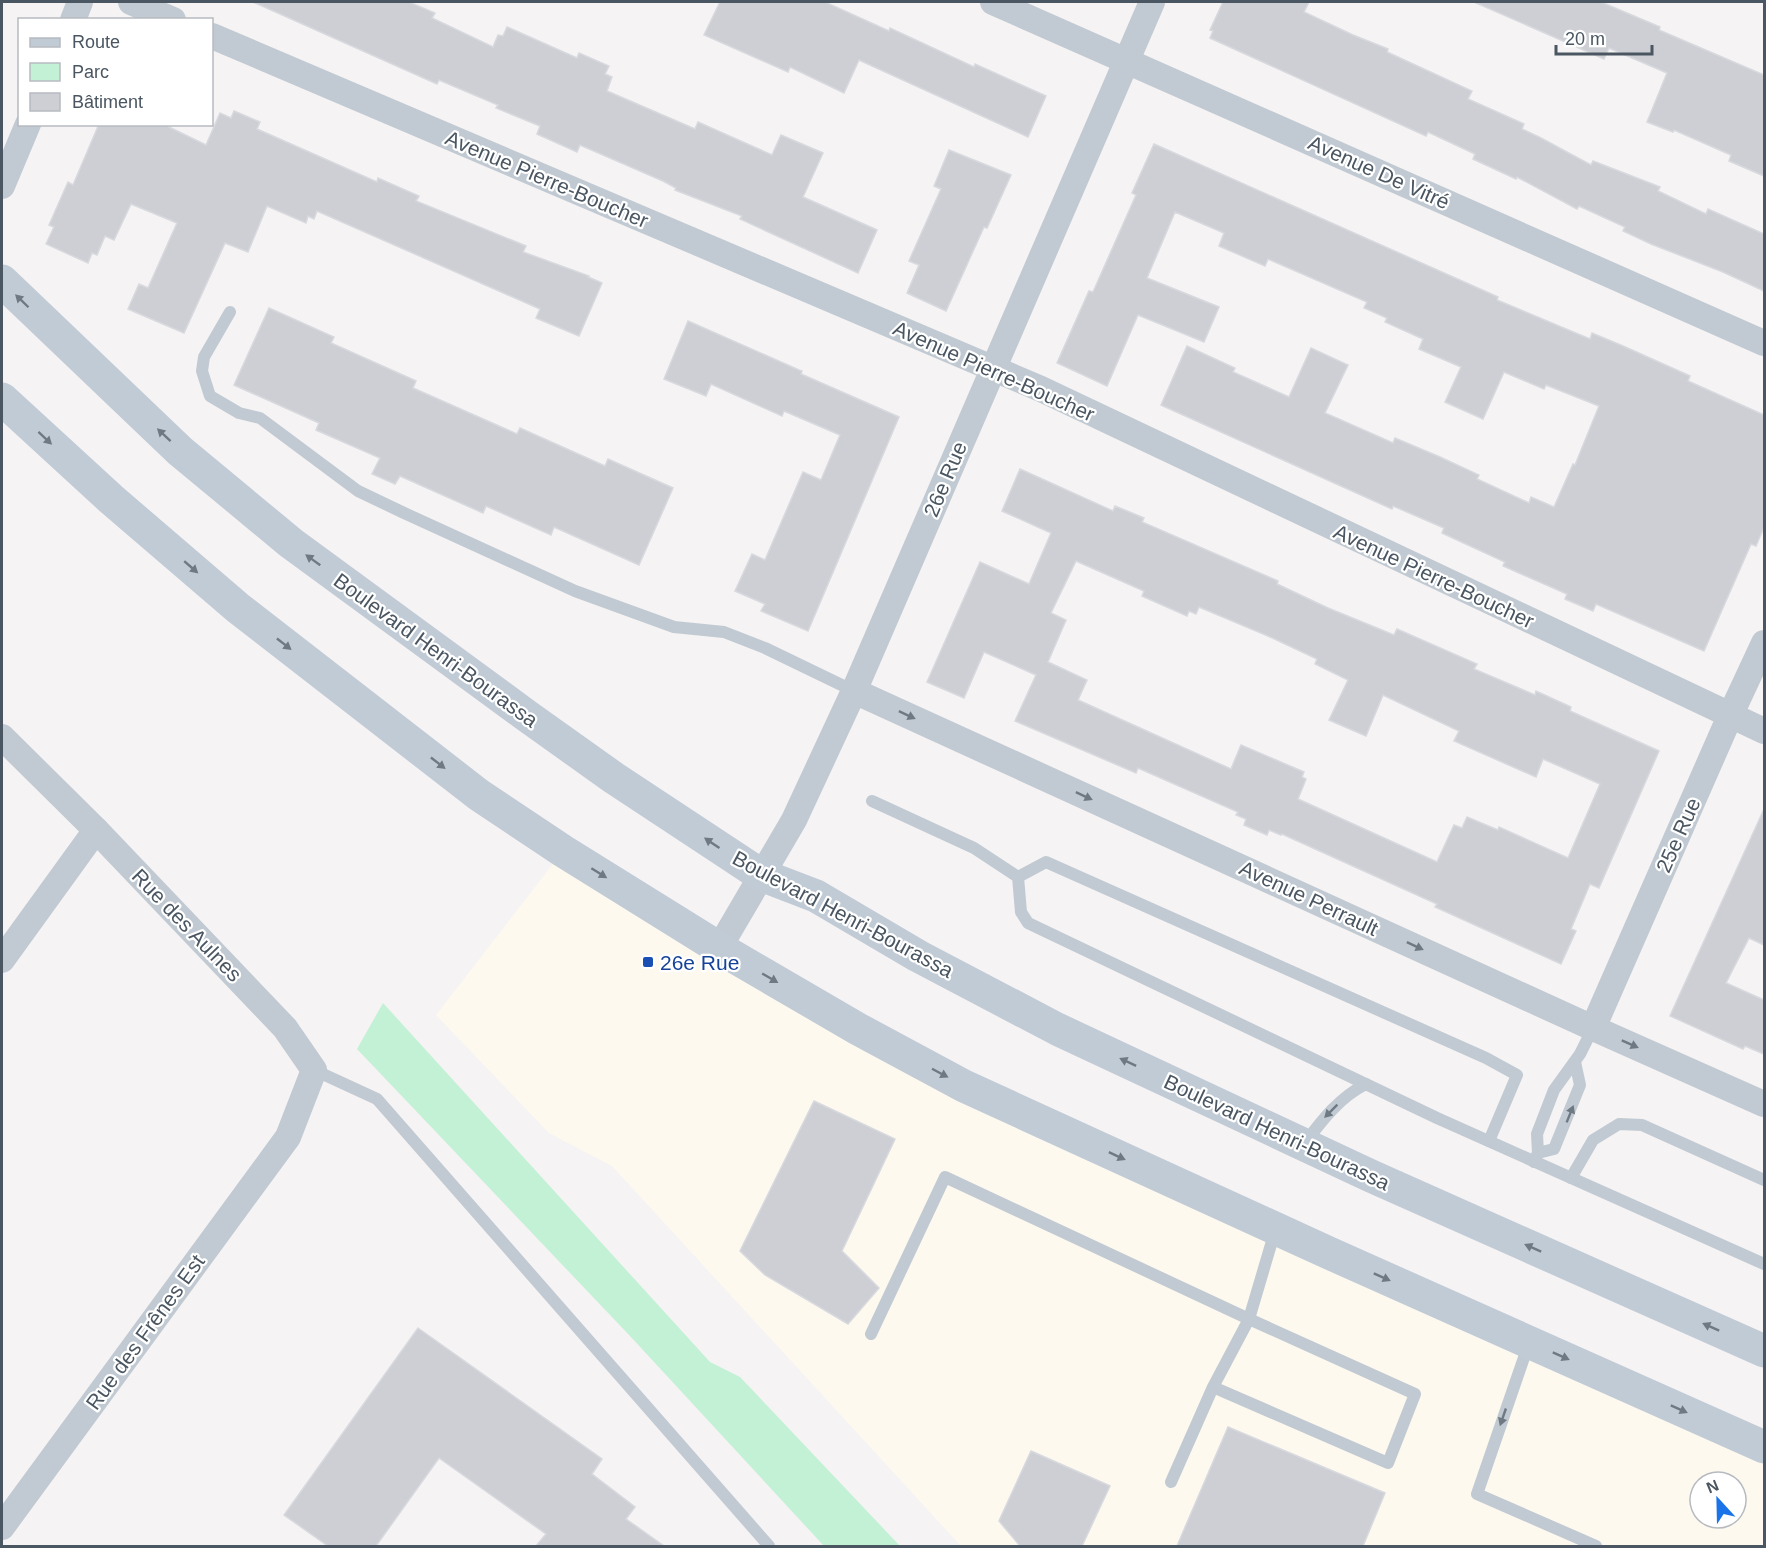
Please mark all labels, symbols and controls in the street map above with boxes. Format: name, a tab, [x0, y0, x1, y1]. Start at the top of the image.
legend	[18, 18, 213, 126]
scale bar	[1556, 18, 1652, 56]
text: 20 m	[1565, 29, 1605, 49]
text: Route	[72, 32, 120, 52]
text: Parc	[72, 62, 109, 82]
text: Bâtiment	[72, 92, 143, 112]
street label: Avenue Pierre-Boucher	[442, 126, 652, 232]
street label: Avenue De Vitré	[1305, 131, 1453, 213]
one-way arrow	[14, 294, 29, 308]
street label: Avenue Pierre-Boucher	[890, 316, 1098, 426]
one-way arrow	[156, 428, 171, 442]
one-way arrow	[37, 431, 52, 445]
street label: 26e Rue	[919, 438, 971, 520]
street label: Avenue Pierre-Boucher	[1330, 520, 1538, 632]
one-way arrow	[306, 554, 321, 566]
one-way arrow	[183, 561, 199, 574]
street label: Boulevard Henri-Bourassa	[330, 568, 543, 732]
one-way arrow	[277, 637, 292, 649]
one-way arrow	[898, 710, 916, 720]
one-way arrow	[430, 757, 446, 769]
one-way arrow	[1076, 791, 1094, 801]
street label: 25e Rue	[1651, 794, 1705, 876]
one-way arrow	[704, 837, 720, 848]
street label: Boulevard Henri-Bourassa	[729, 846, 957, 982]
street label: Avenue Perrault	[1236, 856, 1382, 940]
street label: Rue des Aulnes	[128, 864, 246, 986]
one-way arrow	[591, 868, 607, 879]
one-way arrow	[1406, 942, 1423, 951]
place label: 26e Rue	[660, 951, 739, 974]
marker: 26e Rue	[641, 955, 655, 969]
one-way arrow	[762, 973, 779, 983]
one-way arrow	[1622, 1040, 1639, 1049]
one-way arrow	[1119, 1058, 1136, 1067]
one-way arrow	[932, 1068, 949, 1078]
street label: Boulevard Henri-Bourassa	[1161, 1070, 1394, 1195]
one-way arrow	[1325, 1103, 1339, 1117]
one-way arrow	[1566, 1105, 1575, 1123]
one-way arrow	[1108, 1151, 1125, 1160]
one-way arrow	[1523, 1243, 1541, 1253]
street label: Rue des Frênes Est	[81, 1250, 209, 1414]
one-way arrow	[1374, 1272, 1392, 1282]
one-way arrow	[1702, 1322, 1720, 1332]
one-way arrow	[1552, 1351, 1570, 1361]
one-way arrow	[1670, 1404, 1687, 1413]
one-way arrow	[1498, 1408, 1508, 1426]
north arrow	[1688, 1470, 1748, 1530]
text: N	[1704, 1477, 1721, 1497]

